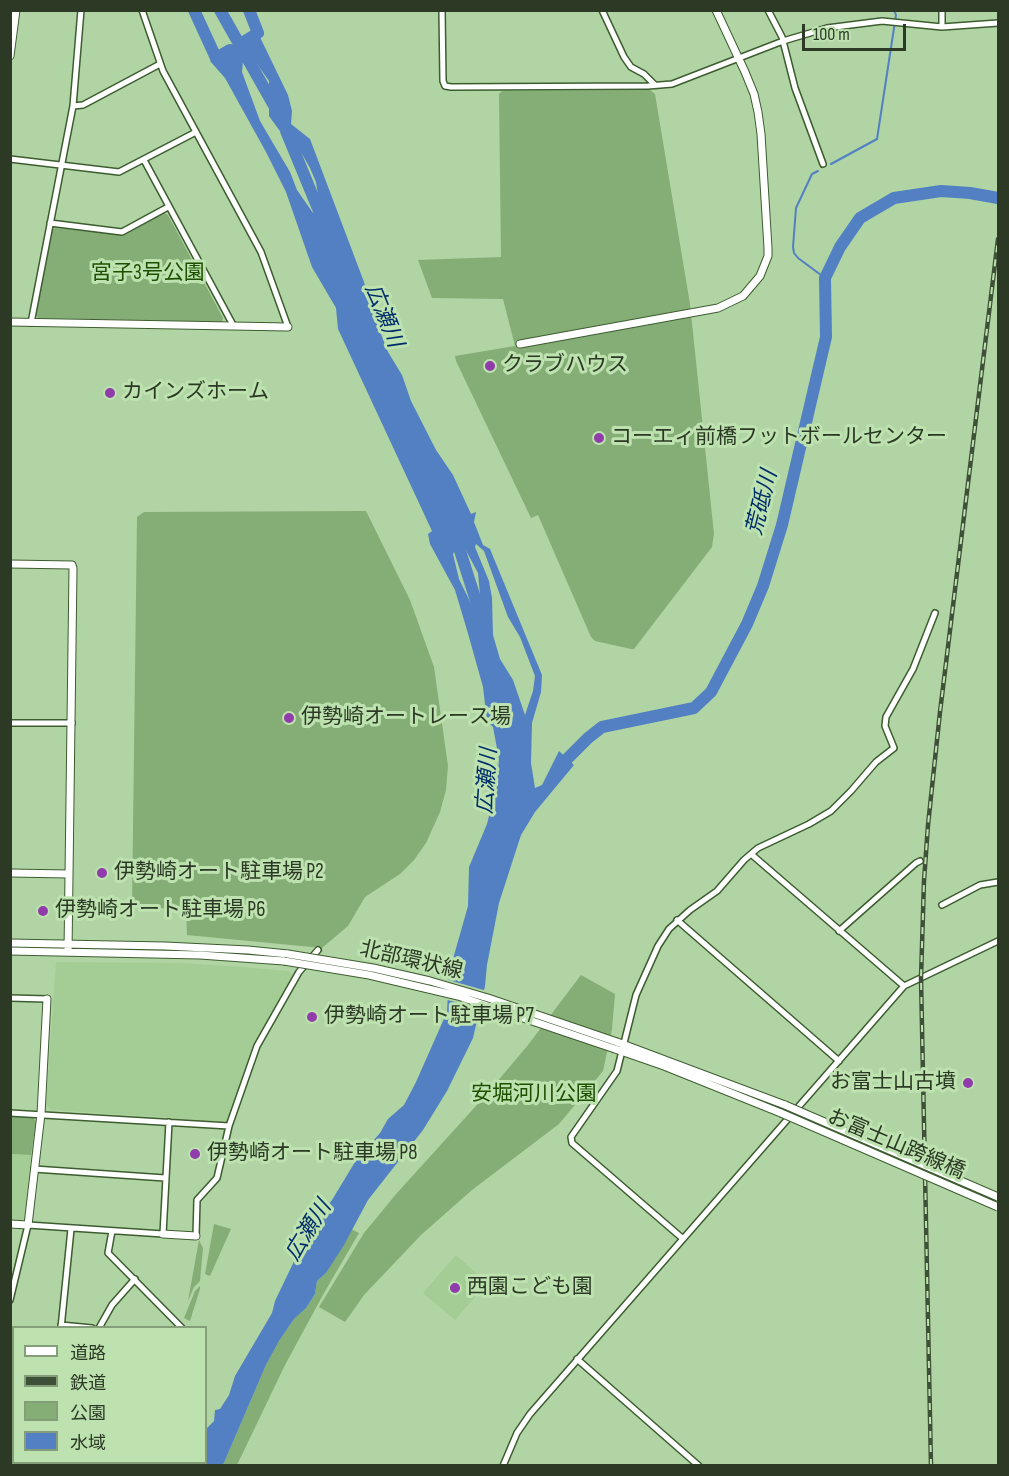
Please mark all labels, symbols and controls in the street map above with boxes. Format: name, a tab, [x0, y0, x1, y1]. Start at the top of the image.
scale bar	[805, 12, 908, 50]
text: 100 m	[813, 24, 850, 45]
park label: 宮子3号公園	[91, 261, 205, 287]
water label: 広瀬川	[358, 280, 408, 352]
place label: クラブハウス	[502, 353, 628, 379]
marker: クラブハウス	[483, 359, 497, 373]
place label: カインズホーム	[122, 380, 269, 406]
marker: カインズホーム	[103, 386, 117, 400]
place label: コーエィ前橋フットボールセンター	[611, 425, 947, 451]
marker: コーエィ前橋フットボールセンター	[592, 431, 606, 445]
water label: 荒砥川	[742, 468, 784, 538]
place label: 伊勢崎オートレース場	[301, 705, 511, 731]
marker: 伊勢崎オートレース場	[282, 711, 296, 725]
water label: 広瀬川	[473, 747, 503, 815]
place label: 伊勢崎オート駐車場 P2	[114, 860, 324, 886]
marker: 伊勢崎オート駐車場 P2	[95, 866, 109, 880]
place label: 伊勢崎オート駐車場 P6	[55, 898, 265, 924]
marker: 伊勢崎オート駐車場 P6	[36, 904, 50, 918]
street label: 北部環状線	[357, 937, 465, 985]
place label: 伊勢崎オート駐車場 P7	[324, 1004, 534, 1030]
marker: 伊勢崎オート駐車場 P7	[305, 1010, 319, 1024]
place label: お富士山古墳	[830, 1070, 956, 1096]
marker: お富士山古墳	[961, 1076, 975, 1090]
park label: 安堀河川公園	[471, 1082, 597, 1108]
street label: お富士山跨線橋	[823, 1105, 969, 1185]
place label: 伊勢崎オート駐車場 P8	[207, 1141, 417, 1167]
marker: 伊勢崎オート駐車場 P8	[188, 1147, 202, 1161]
water label: 広瀬川	[280, 1196, 338, 1266]
place label: 西園こども園	[467, 1275, 593, 1301]
marker: 西園こども園	[448, 1281, 462, 1295]
legend	[12, 1326, 207, 1464]
text: 道路	[70, 1343, 106, 1364]
text: 鉄道	[70, 1373, 106, 1394]
text: 公園	[70, 1403, 106, 1424]
text: 水域	[70, 1433, 106, 1454]

